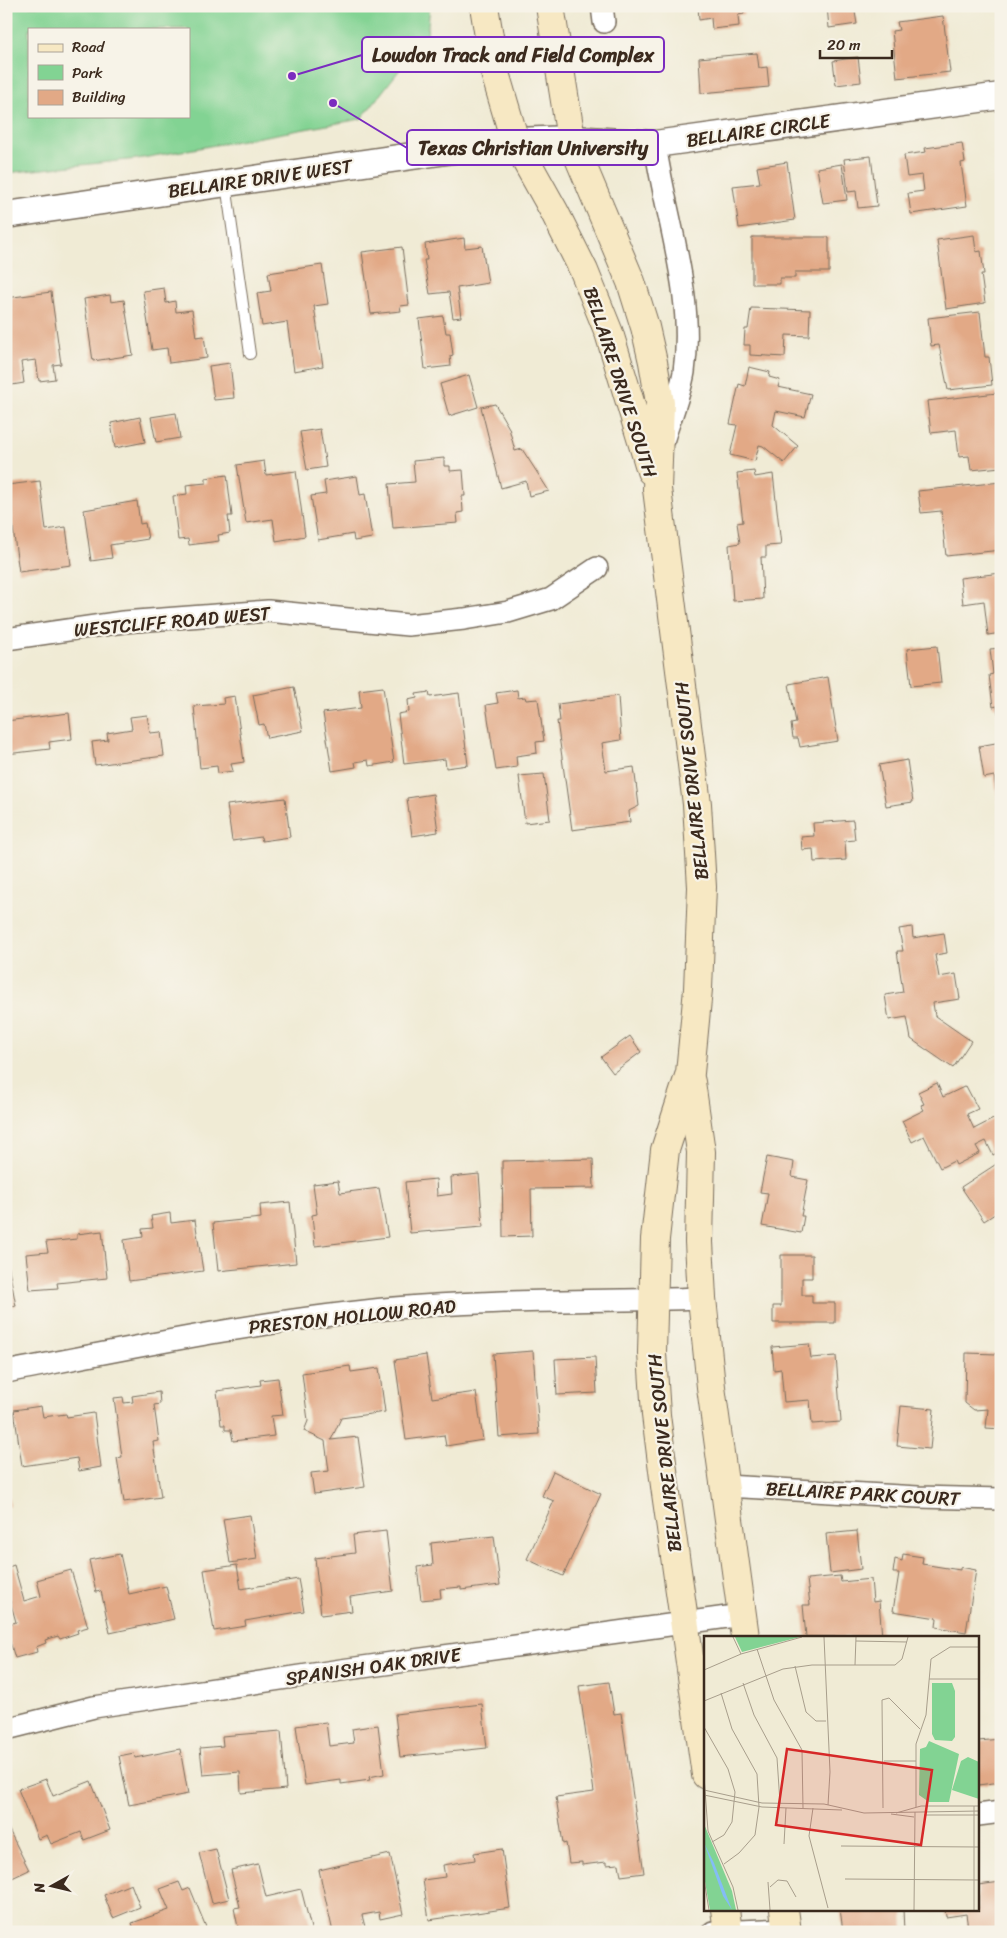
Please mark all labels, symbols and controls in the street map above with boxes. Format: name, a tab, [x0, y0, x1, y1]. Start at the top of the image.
legend	[28, 28, 190, 118]
scale bar	[820, 28, 892, 60]
text: 20 m	[827, 32, 861, 58]
text: Road	[72, 34, 105, 60]
callout: Lowdon Track and Field Complex	[362, 37, 664, 72]
text: Lowdon Track and Field Complex	[372, 38, 655, 73]
text: Park	[72, 60, 103, 86]
text: Building	[72, 84, 126, 110]
street label: BELLAIRE CIRCLE	[684, 104, 833, 157]
callout: Texas Christian University	[407, 130, 658, 165]
text: Texas Christian University	[418, 131, 649, 166]
street label: BELLAIRE DRIVE WEST	[166, 149, 356, 208]
street label: BELLAIRE DRIVE SOUTH	[574, 282, 667, 483]
street label: WESTCLIFF ROAD WEST	[73, 596, 273, 647]
street label: BELLAIRE DRIVE SOUTH	[665, 680, 718, 882]
street label: PRESTON HOLLOW ROAD	[247, 1289, 458, 1344]
street label: BELLAIRE DRIVE SOUTH	[638, 1352, 691, 1554]
street label: BELLAIRE PARK COURT	[765, 1472, 962, 1515]
inset map	[704, 1636, 980, 1910]
street label: SPANISH OAK DRIVE	[283, 1638, 464, 1695]
north arrow	[28, 1860, 78, 1910]
text: N	[27, 1881, 53, 1895]

